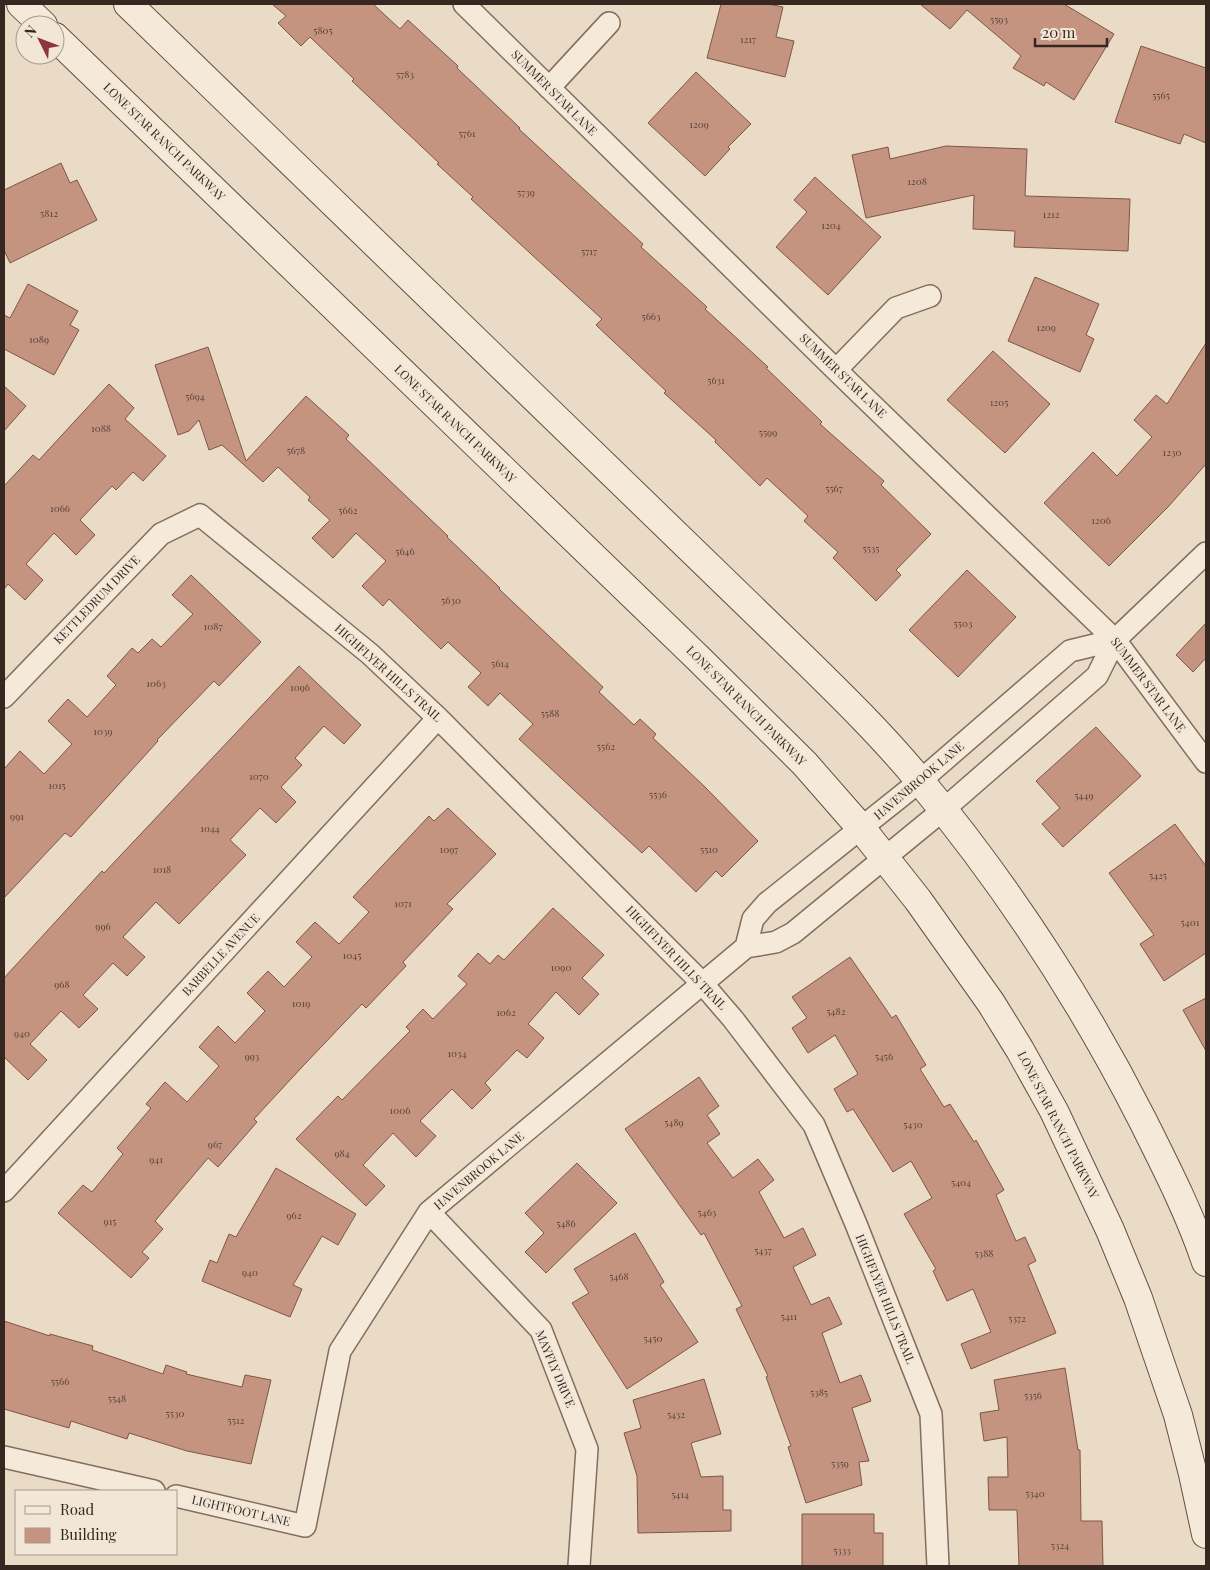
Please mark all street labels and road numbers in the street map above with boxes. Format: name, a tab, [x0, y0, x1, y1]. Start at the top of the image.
street label: SUMMER STAR LANE	[508, 46, 601, 139]
street label: LONE STAR RANCH PARKWAY	[100, 79, 230, 204]
street label: SUMMER STAR LANE	[797, 330, 891, 421]
street label: LONE STAR RANCH PARKWAY	[391, 361, 521, 486]
street label: KETTLEDRUM DRIVE	[50, 551, 143, 647]
street label: HIGHFLYER HILLS TRAIL	[332, 620, 446, 725]
street label: SUMMER STAR LANE	[1108, 634, 1190, 735]
street label: LONE STAR RANCH PARKWAY	[683, 642, 811, 769]
street label: HAVENBROOK LANE	[870, 738, 967, 823]
street label: HIGHFLYER HILLS TRAIL	[623, 902, 731, 1013]
street label: BARBELLE AVENUE	[178, 910, 263, 999]
street label: LONE STAR RANCH PARKWAY	[1015, 1048, 1104, 1202]
street label: HAVENBROOK LANE	[430, 1128, 527, 1213]
street label: HIGHFLYER HILLS TRAIL	[853, 1231, 919, 1366]
street label: MAYFLY DRIVE	[532, 1327, 579, 1410]
street label: LIGHTFOOT LANE	[190, 1491, 292, 1529]

